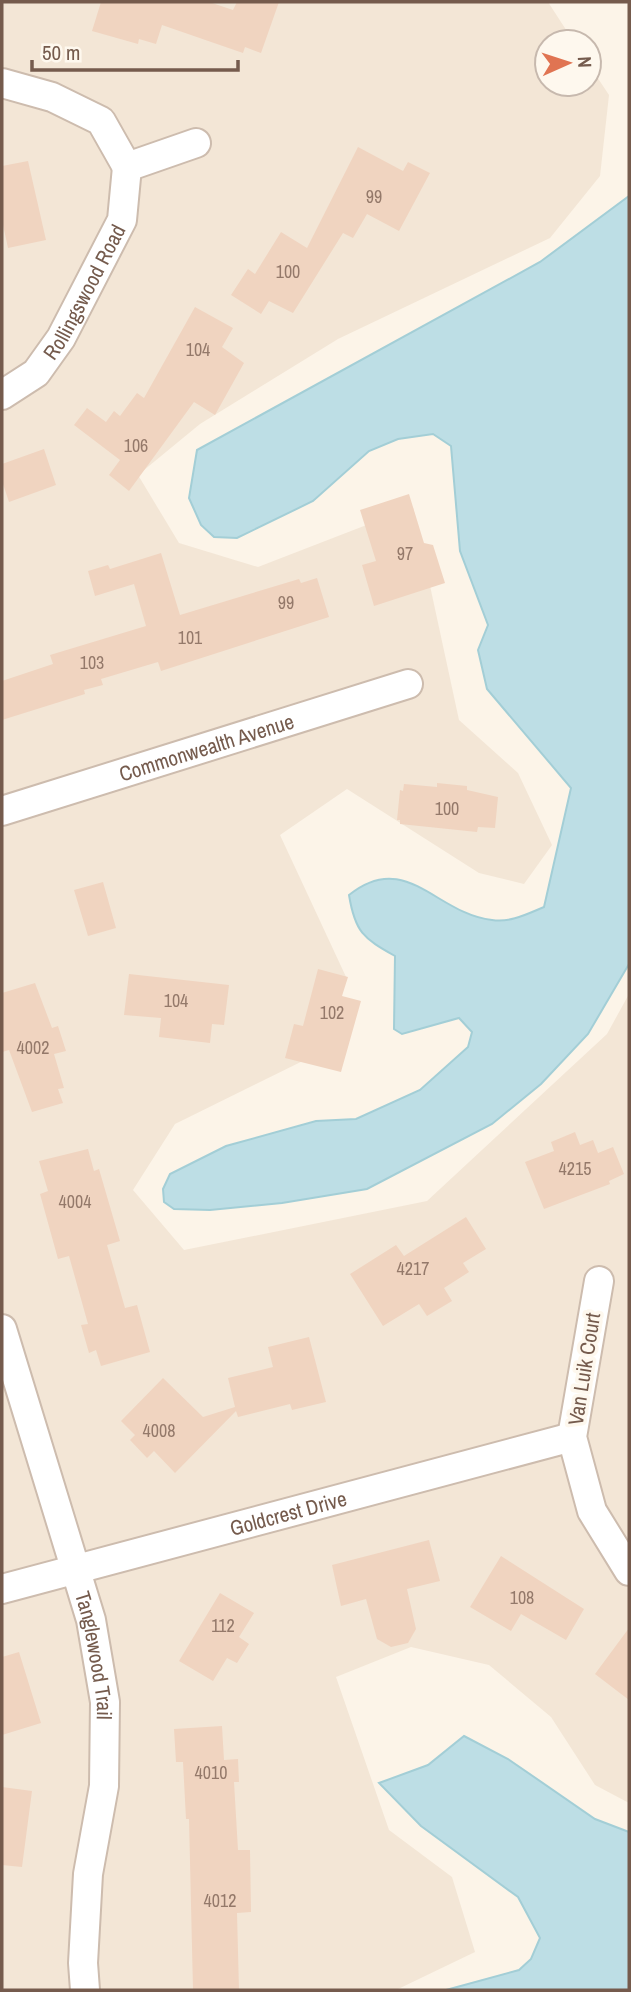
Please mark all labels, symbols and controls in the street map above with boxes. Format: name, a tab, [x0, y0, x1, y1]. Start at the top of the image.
scale bar	[32, 28, 238, 72]
north arrow	[533, 28, 603, 98]
text: 50 m	[42, 38, 80, 67]
text: N	[572, 56, 598, 68]
house number: 99	[366, 184, 382, 209]
street label: Rollingswood Road	[36, 219, 132, 365]
house number: 100	[276, 259, 300, 284]
house number: 104	[186, 337, 210, 362]
house number: 106	[124, 433, 148, 458]
house number: 97	[397, 541, 413, 566]
house number: 99	[278, 590, 294, 615]
house number: 101	[178, 625, 203, 650]
house number: 103	[80, 650, 104, 675]
street label: Commonwealth Avenue	[115, 706, 297, 788]
house number: 100	[435, 796, 459, 821]
house number: 104	[164, 988, 188, 1013]
house number: 102	[320, 1000, 344, 1025]
house number: 4002	[17, 1035, 49, 1060]
house number: 4215	[559, 1156, 591, 1181]
house number: 4004	[59, 1189, 91, 1214]
house number: 4217	[397, 1256, 429, 1281]
street label: Van Luik Court	[561, 1310, 607, 1427]
house number: 4008	[143, 1418, 175, 1443]
street label: Goldcrest Drive	[226, 1483, 350, 1542]
house number: 108	[510, 1585, 534, 1610]
street label: Tanglewood Trail	[68, 1587, 120, 1720]
house number: 112	[211, 1613, 235, 1638]
house number: 4010	[195, 1760, 227, 1785]
house number: 4012	[204, 1888, 236, 1913]

